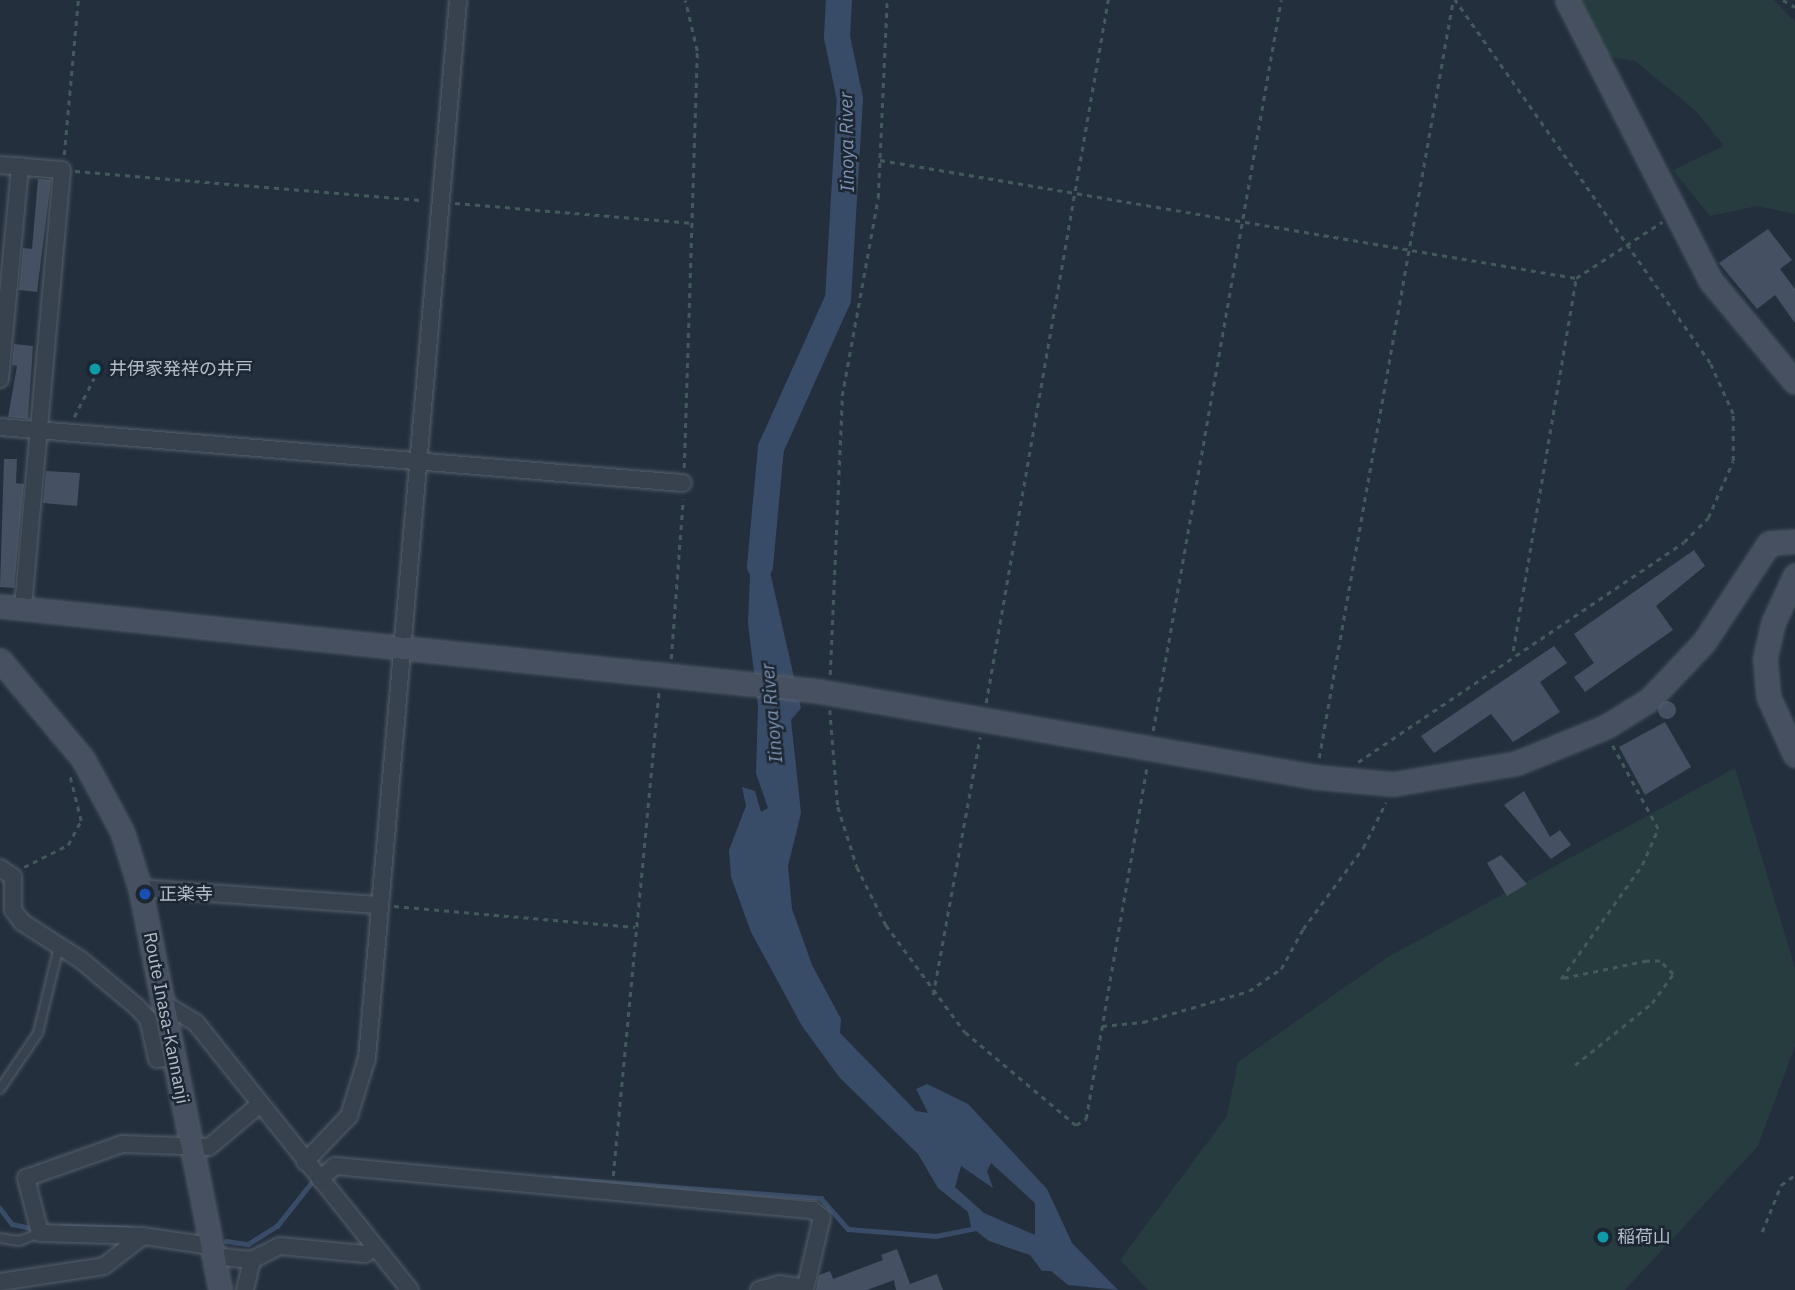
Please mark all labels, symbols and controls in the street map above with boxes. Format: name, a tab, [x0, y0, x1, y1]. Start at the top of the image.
water label: Iinoya River	[835, 92, 859, 192]
place label: 井伊家発祥の井戸	[109, 358, 253, 380]
marker: 井伊家発祥の井戸	[87, 361, 103, 377]
water label: Iinoya River	[756, 662, 788, 764]
place label: 正楽寺	[159, 883, 213, 905]
marker: 正楽寺	[137, 886, 153, 902]
street label: Route Inasa-Kannanji	[139, 930, 193, 1106]
place label: 稲荷山	[1617, 1226, 1671, 1248]
marker: 稲荷山	[1595, 1229, 1611, 1245]

